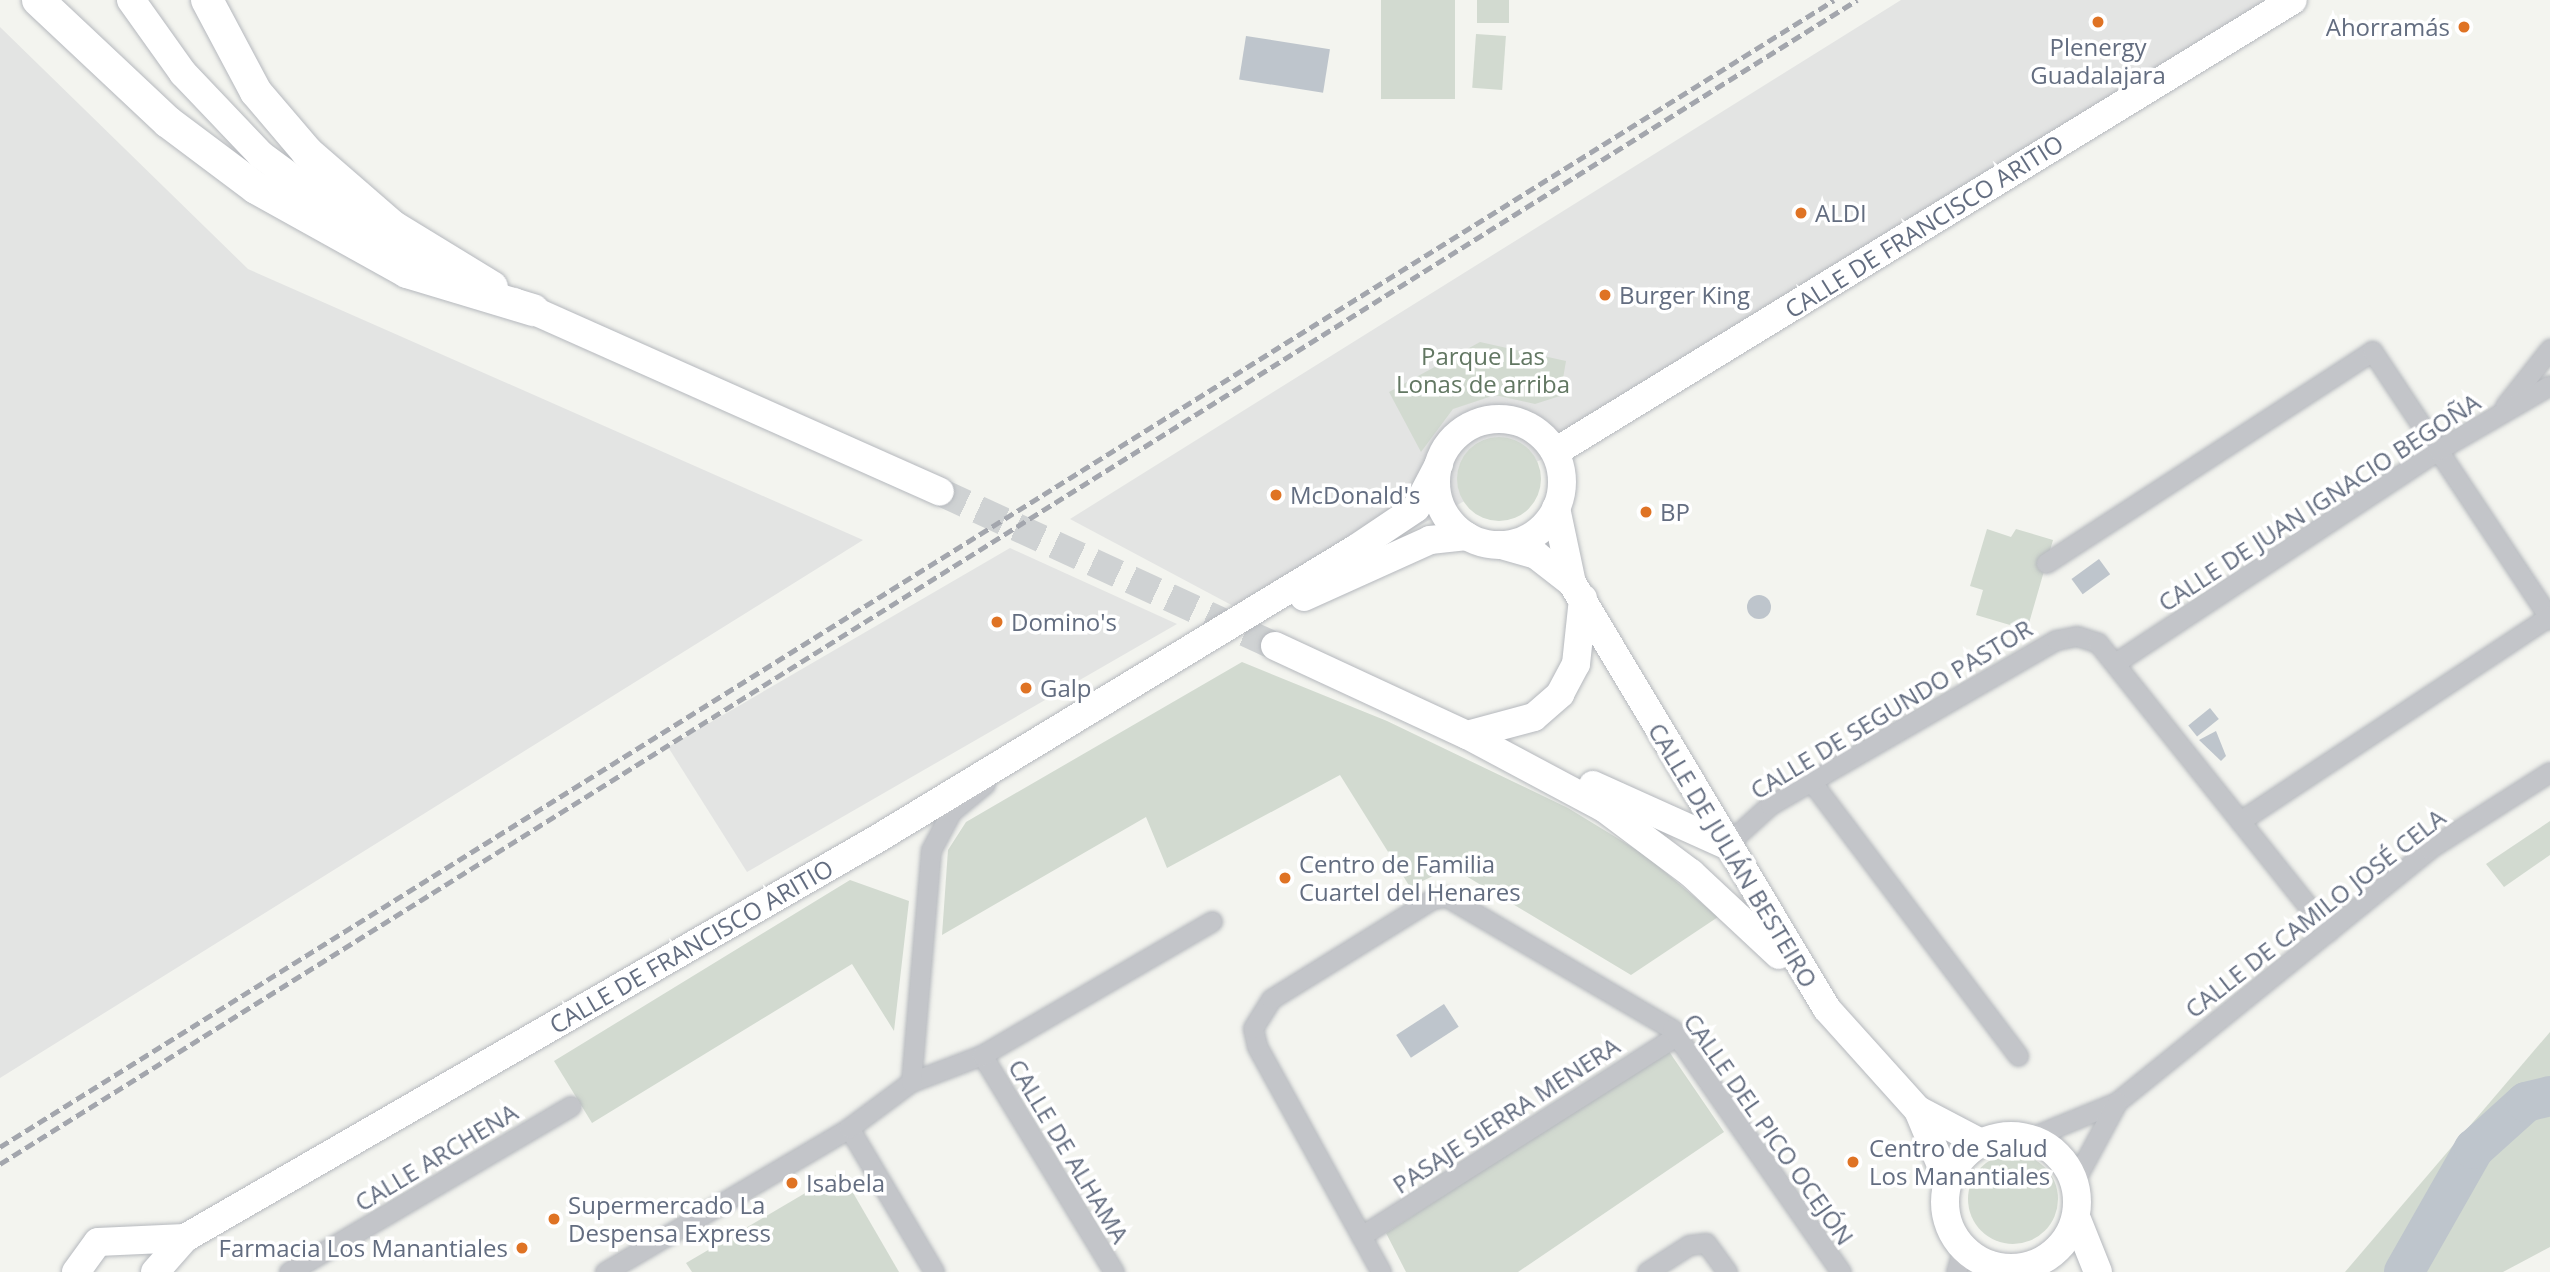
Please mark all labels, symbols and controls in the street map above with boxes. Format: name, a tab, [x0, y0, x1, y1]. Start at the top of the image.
place label: Ahorramás	[2326, 13, 2450, 41]
marker: Plenergy Guadalajara	[2090, 14, 2106, 30]
marker: Ahorramás	[2456, 19, 2472, 35]
place label: Plenergy Guadalajara	[2030, 33, 2166, 89]
street label: CALLE DE FRANCISCO ARITIO	[1780, 128, 2068, 324]
place label: ALDI	[1815, 199, 1867, 227]
marker: ALDI	[1793, 205, 1809, 221]
place label: Burger King	[1619, 281, 1750, 309]
marker: Burger King	[1597, 287, 1613, 303]
park label: Parque Las Lonas de arriba	[1396, 342, 1570, 398]
street label: CALLE DE JUAN IGNACIO BEGOÑA	[2153, 387, 2485, 617]
place label: McDonald's	[1290, 481, 1420, 509]
marker: McDonald's	[1268, 487, 1284, 503]
place label: BP	[1660, 498, 1690, 526]
marker: BP	[1638, 504, 1654, 520]
place label: Domino's	[1011, 608, 1117, 636]
street label: CALLE DE SEGUNDO PASTOR	[1745, 613, 2037, 805]
marker: Domino's	[989, 614, 1005, 630]
place label: Galp	[1040, 674, 1092, 702]
marker: Galp	[1018, 680, 1034, 696]
street label: CALLE DE JULIÁN BESTEIRO	[1643, 718, 1823, 992]
street label: CALLE DE CAMILO JOSÉ CELA	[2179, 803, 2451, 1023]
place label: Centro de Familia Cuartel del Henares	[1299, 850, 1521, 906]
street label: CALLE DE FRANCISCO ARITIO	[544, 853, 838, 1039]
marker: Centro de Familia Cuartel del Henares	[1277, 870, 1293, 886]
street label: CALLE DEL PICO OCEJÓN	[1678, 1008, 1860, 1250]
street label: PASAJE SIERRA MENERA	[1387, 1031, 1625, 1199]
street label: CALLE DE ALHAMA	[1003, 1054, 1135, 1248]
street label: CALLE ARCHENA	[350, 1097, 522, 1217]
place label: Centro de Salud Los Manantiales	[1869, 1134, 2050, 1190]
marker: Centro de Salud Los Manantiales	[1843, 1152, 1863, 1172]
place label: Isabela	[806, 1169, 885, 1197]
marker: Isabela	[784, 1175, 800, 1191]
place label: Supermercado La Despensa Express	[568, 1191, 771, 1247]
marker: Supermercado La Despensa Express	[546, 1211, 562, 1227]
place label: Farmacia Los Manantiales	[219, 1234, 508, 1262]
marker: Farmacia Los Manantiales	[514, 1240, 530, 1256]

